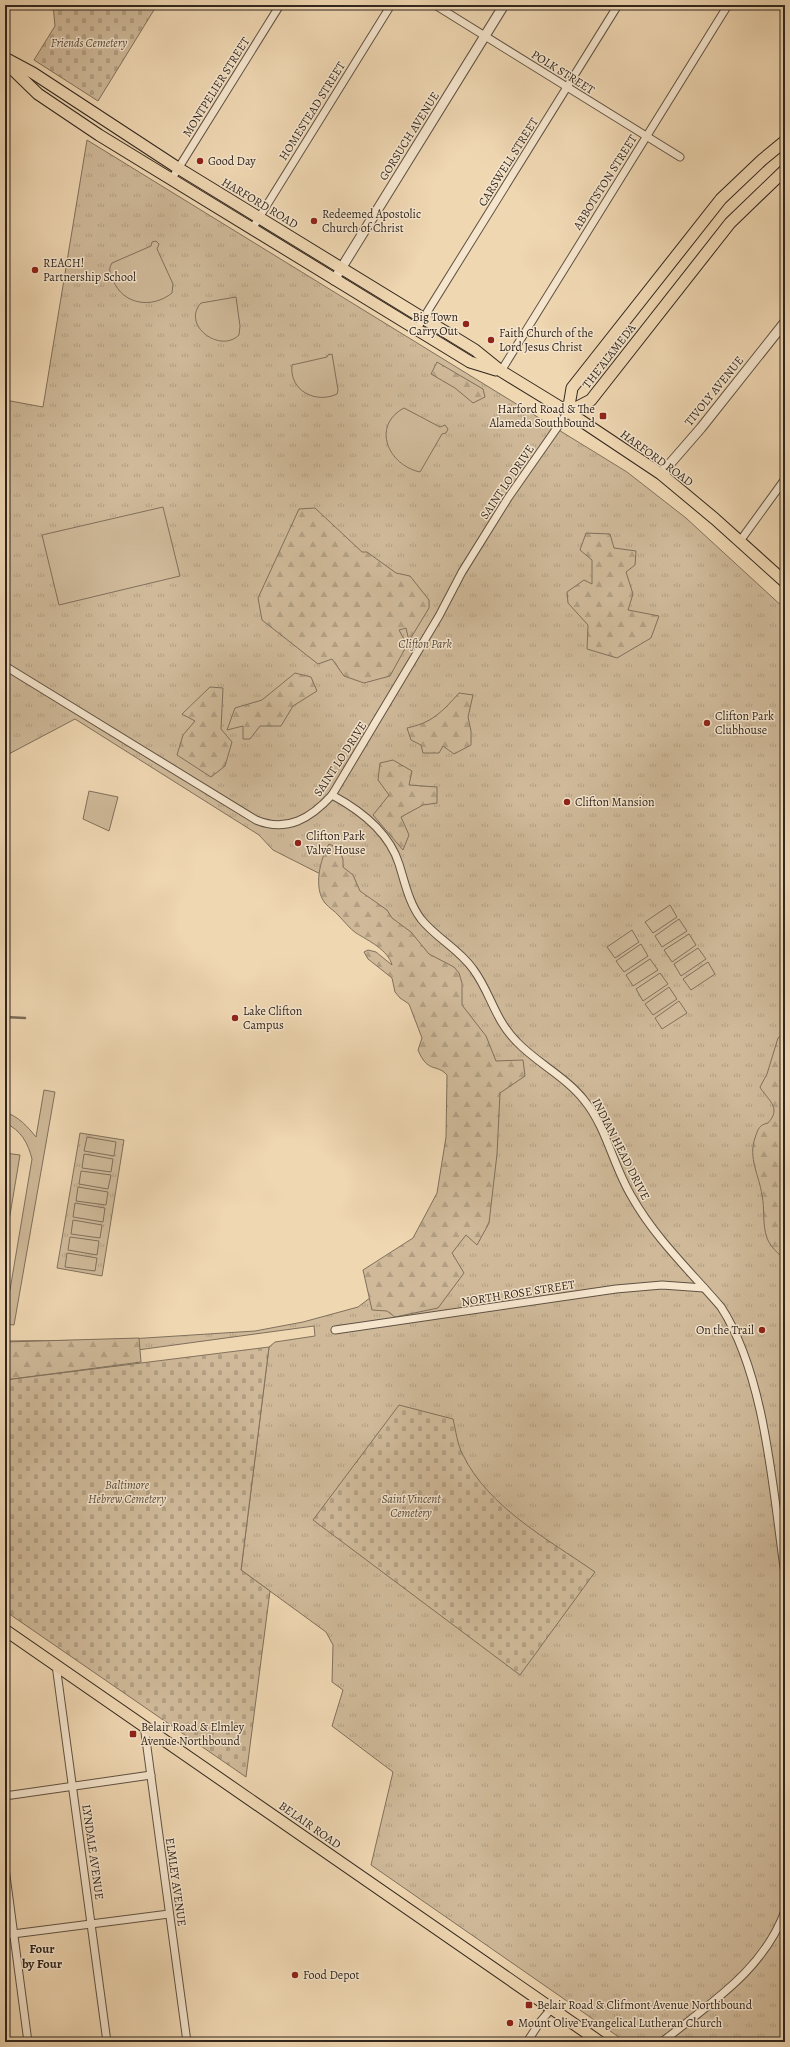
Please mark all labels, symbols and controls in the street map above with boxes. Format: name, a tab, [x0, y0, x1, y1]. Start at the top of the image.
street label: MONTPELIER STREET	[179, 34, 253, 140]
park label: Friends Cemetery	[51, 35, 128, 51]
street label: POLK STREET	[528, 46, 598, 98]
street label: HOMESTEAD STREET	[275, 58, 349, 163]
street label: GORSUCH AVENUE	[375, 89, 443, 183]
street label: CARSWELL STREET	[474, 114, 542, 209]
street label: ABBOTSTON STREET	[569, 131, 641, 233]
place label: Good Day	[208, 153, 256, 169]
marker: Good Day	[195, 156, 205, 166]
street label: HARFORD ROAD	[219, 174, 301, 232]
place label: Redeemed Apostolic Church of Christ	[322, 206, 421, 236]
marker: Redeemed Apostolic Church of Christ	[309, 216, 319, 226]
place label: REACH! Partnership School	[43, 255, 136, 285]
marker: REACH! Partnership School	[30, 265, 40, 275]
place label: Big Town Carry Out	[409, 309, 458, 339]
marker: Big Town Carry Out	[461, 319, 471, 329]
street label: THE ALAMEDA	[579, 320, 640, 392]
place label: Faith Church of the Lord Jesus Christ	[499, 325, 593, 355]
marker: Faith Church of the Lord Jesus Christ	[486, 335, 496, 345]
street label: TIVOLY AVENUE	[681, 353, 747, 429]
place label: Harford Road & The Alameda Southbound	[488, 401, 596, 431]
marker: Harford Road & The Alameda Southbound	[598, 411, 608, 421]
street label: HARFORD ROAD	[617, 426, 697, 490]
street label: SAINT LO DRIVE	[476, 442, 538, 522]
park label: Clifton Park	[398, 636, 452, 652]
place label: Clifton Park Clubhouse	[715, 708, 774, 738]
street label: SAINT LO DRIVE	[310, 718, 370, 800]
marker: Clifton Park Clubhouse	[702, 718, 712, 728]
place label: Clifton Mansion	[575, 794, 655, 810]
marker: Clifton Mansion	[562, 797, 572, 807]
place label: Clifton Park Valve House	[305, 828, 365, 858]
marker: Clifton Park Valve House	[293, 838, 303, 848]
place label: Lake Clifton Campus	[243, 1003, 303, 1033]
marker: Lake Clifton Campus	[230, 1013, 240, 1023]
street label: INDIAN HEAD DRIVE	[588, 1095, 654, 1203]
street label: NORTH ROSE STREET	[460, 1276, 576, 1310]
place label: On the Trail	[696, 1322, 754, 1338]
marker: On the Trail	[757, 1325, 767, 1335]
park label: Baltimore Hebrew Cemetery	[88, 1477, 167, 1507]
park label: Saint Vincent Cemetery	[381, 1491, 441, 1521]
place label: Belair Road & Elmley Avenue Northbound	[140, 1719, 245, 1749]
marker: Belair Road & Elmley Avenue Northbound	[128, 1729, 138, 1739]
street label: BELAIR ROAD	[276, 1798, 344, 1852]
street label: LYNDALE AVENUE	[78, 1803, 108, 1901]
street label: ELMLEY AVENUE	[162, 1837, 190, 1927]
district label: Four by Four	[21, 1940, 63, 1972]
place label: Food Depot	[303, 1967, 360, 1983]
marker: Food Depot	[290, 1970, 300, 1980]
place label: Belair Road & Clifmont Avenue Northbound	[537, 1997, 753, 2013]
marker: Belair Road & Clifmont Avenue Northbound	[524, 2000, 534, 2010]
place label: Mount Olive Evangelical Lutheran Church	[518, 2015, 723, 2031]
marker: Mount Olive Evangelical Lutheran Church	[505, 2018, 515, 2028]

